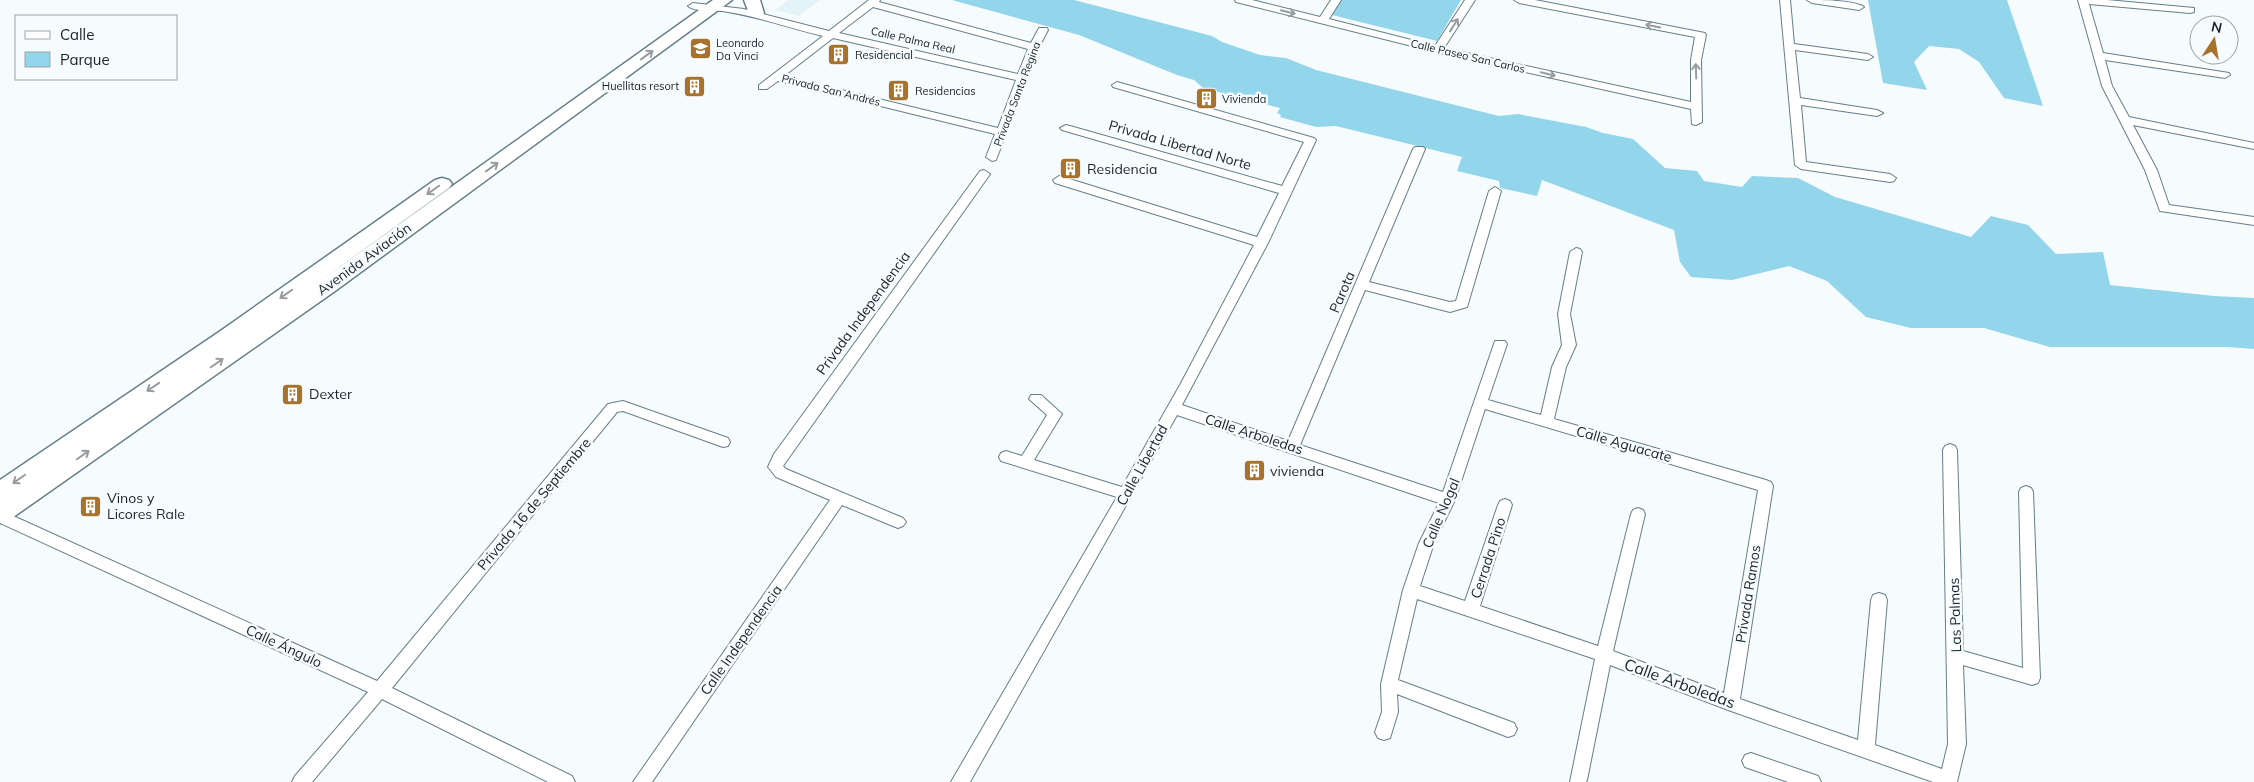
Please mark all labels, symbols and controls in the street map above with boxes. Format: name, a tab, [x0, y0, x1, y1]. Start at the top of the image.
one-way arrow	[1279, 8, 1295, 17]
legend	[15, 15, 178, 80]
north arrow	[2189, 15, 2239, 65]
text: N	[2210, 17, 2224, 37]
one-way arrow	[1449, 18, 1459, 32]
one-way arrow	[1645, 20, 1661, 30]
street label: Calle Palma Real	[870, 24, 956, 56]
text: Calle	[60, 25, 94, 44]
place label: Leonardo Da Vinci	[716, 36, 764, 63]
street label: Calle Paseo San Carlos	[1409, 36, 1527, 76]
school or university icon: Leonardo Da Vinci	[688, 37, 712, 61]
street label: Privada Santa Regina	[991, 40, 1043, 148]
building icon: Residencial	[827, 43, 851, 67]
place label: Residencial	[855, 48, 913, 62]
text: Parque	[60, 50, 110, 69]
one-way arrow	[640, 50, 654, 60]
one-way arrow	[1691, 63, 1701, 80]
one-way arrow	[1539, 70, 1555, 79]
street label: Privada San Andrés	[780, 71, 882, 109]
building icon: Huellitas resort	[683, 74, 707, 98]
place label: Huellitas resort	[602, 79, 679, 93]
building icon: Residencias	[887, 79, 911, 103]
place label: Residencias	[915, 84, 976, 98]
building icon: Vivienda	[1194, 87, 1218, 111]
place label: Vivienda	[1222, 92, 1266, 106]
street label: Privada Libertad Norte	[1107, 116, 1253, 174]
building icon: Residencia	[1059, 157, 1083, 181]
place label: Residencia	[1087, 160, 1157, 178]
one-way arrow	[485, 162, 499, 172]
one-way arrow	[426, 185, 440, 195]
street label: Avenida Aviación	[313, 219, 415, 299]
street label: Privada Independencia	[812, 248, 914, 378]
street label: Parota	[1325, 269, 1359, 315]
one-way arrow	[280, 289, 294, 300]
one-way arrow	[210, 358, 224, 368]
one-way arrow	[146, 382, 160, 392]
building icon: Dexter	[281, 382, 305, 406]
place label: Dexter	[309, 385, 353, 403]
street label: Calle Arboledas	[1203, 410, 1305, 458]
street label: Calle Libertad	[1112, 421, 1172, 509]
street label: Calle Aguacate	[1574, 422, 1674, 466]
street label: Privada 16 de Septiembre	[473, 434, 595, 574]
one-way arrow	[76, 450, 90, 460]
building icon: vivienda	[1242, 459, 1266, 483]
place label: vivienda	[1270, 462, 1324, 480]
one-way arrow	[13, 475, 27, 485]
street label: Calle Nogal	[1418, 475, 1464, 551]
place label: Vinos y Licores Rale	[107, 489, 185, 523]
building icon: Vinos y Licores Rale	[79, 494, 103, 518]
street label: Cerrada Pino	[1466, 515, 1510, 601]
street label: Privada Ramos	[1731, 544, 1765, 644]
street label: Las Palmas	[1945, 577, 1965, 653]
street label: Calle Independencia	[696, 581, 786, 699]
street label: Calle Ángulo	[243, 621, 325, 671]
street label: Calle Arboledas	[1622, 654, 1738, 712]

